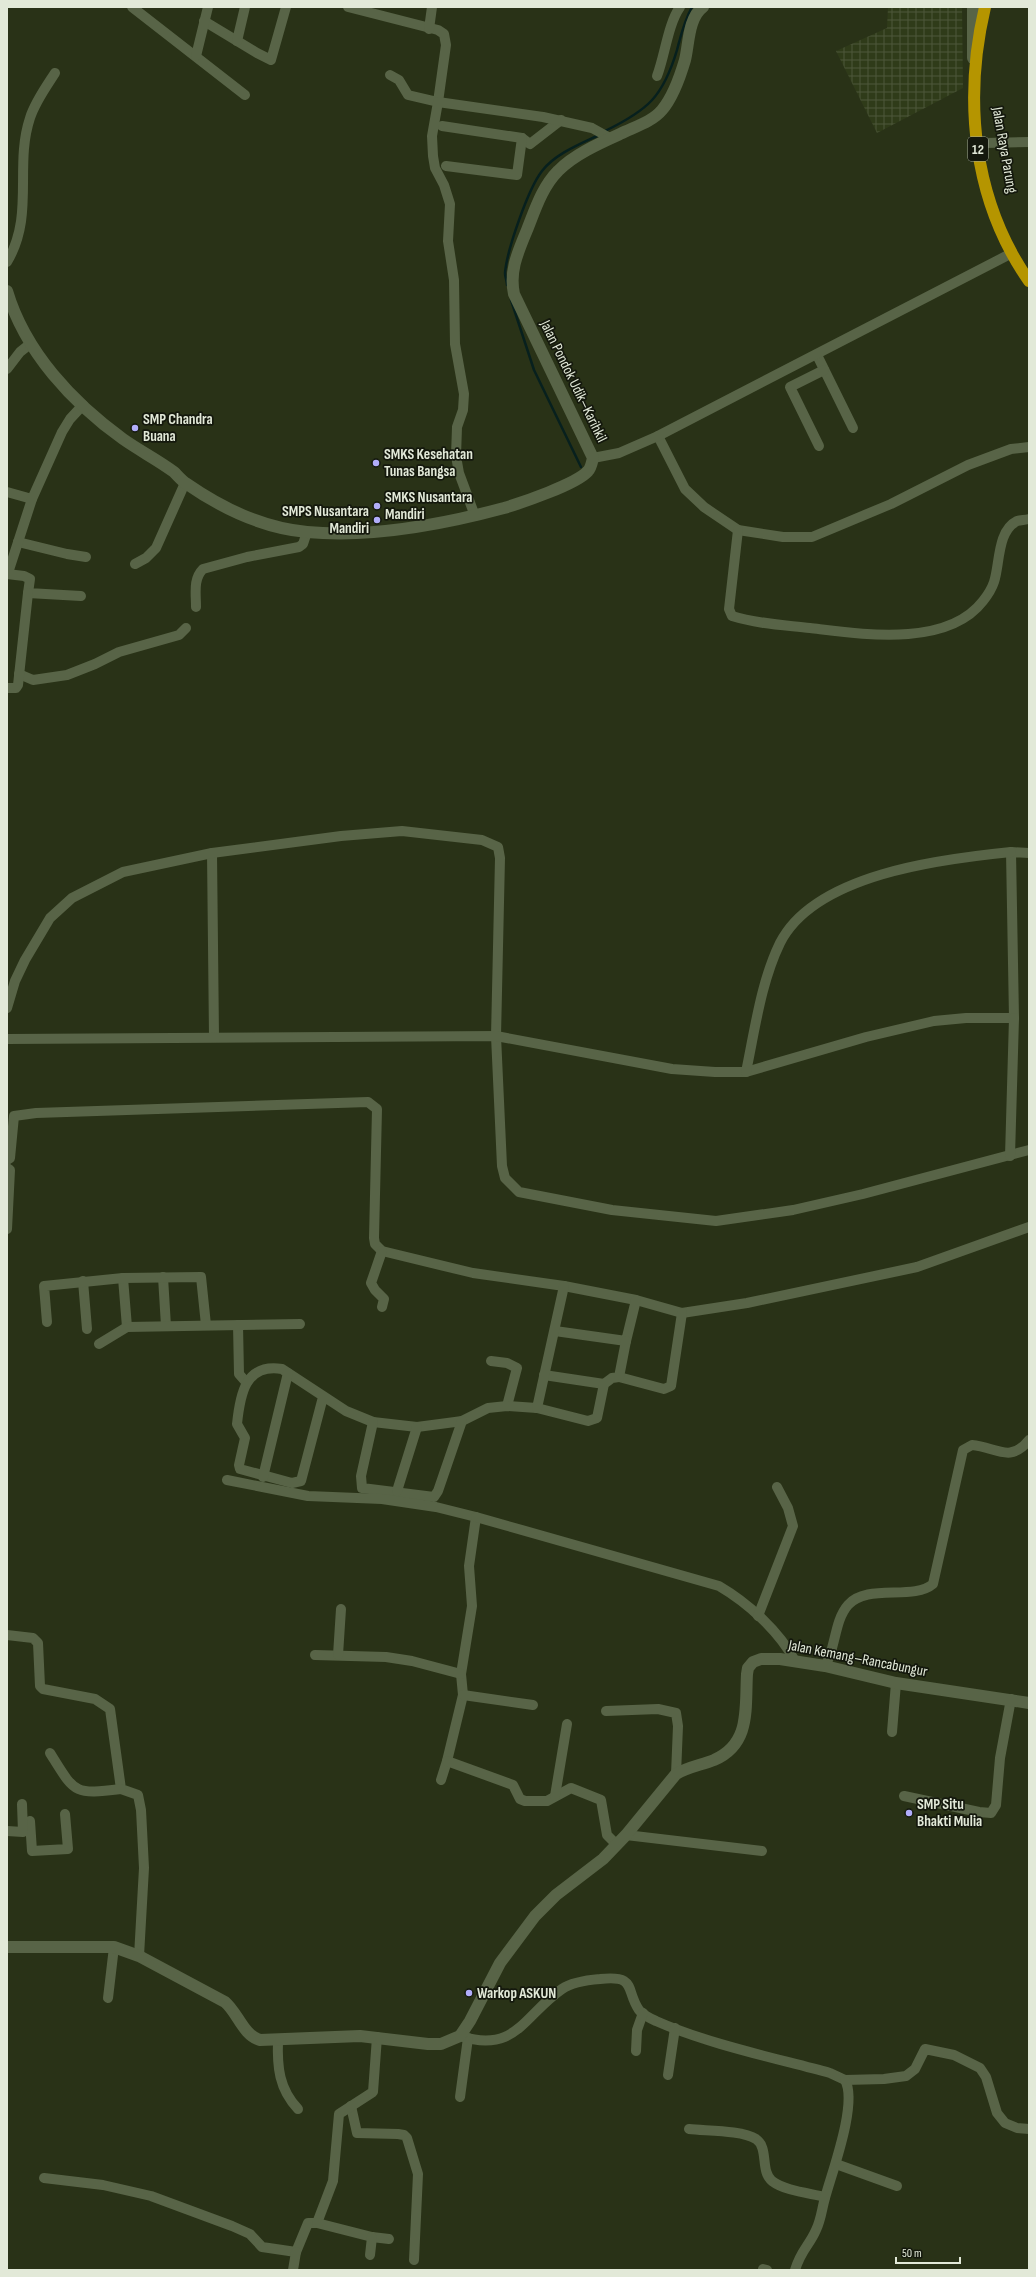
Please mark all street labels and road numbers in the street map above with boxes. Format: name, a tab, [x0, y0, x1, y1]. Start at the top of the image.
street label: Jalan Raya Parung	[987, 104, 1021, 195]
road number: 12	[968, 137, 988, 161]
street label: Jalan Pondok Udik–Karihkil	[535, 316, 611, 445]
street label: Jalan Kemang–Rancabungur	[786, 1635, 930, 1681]

